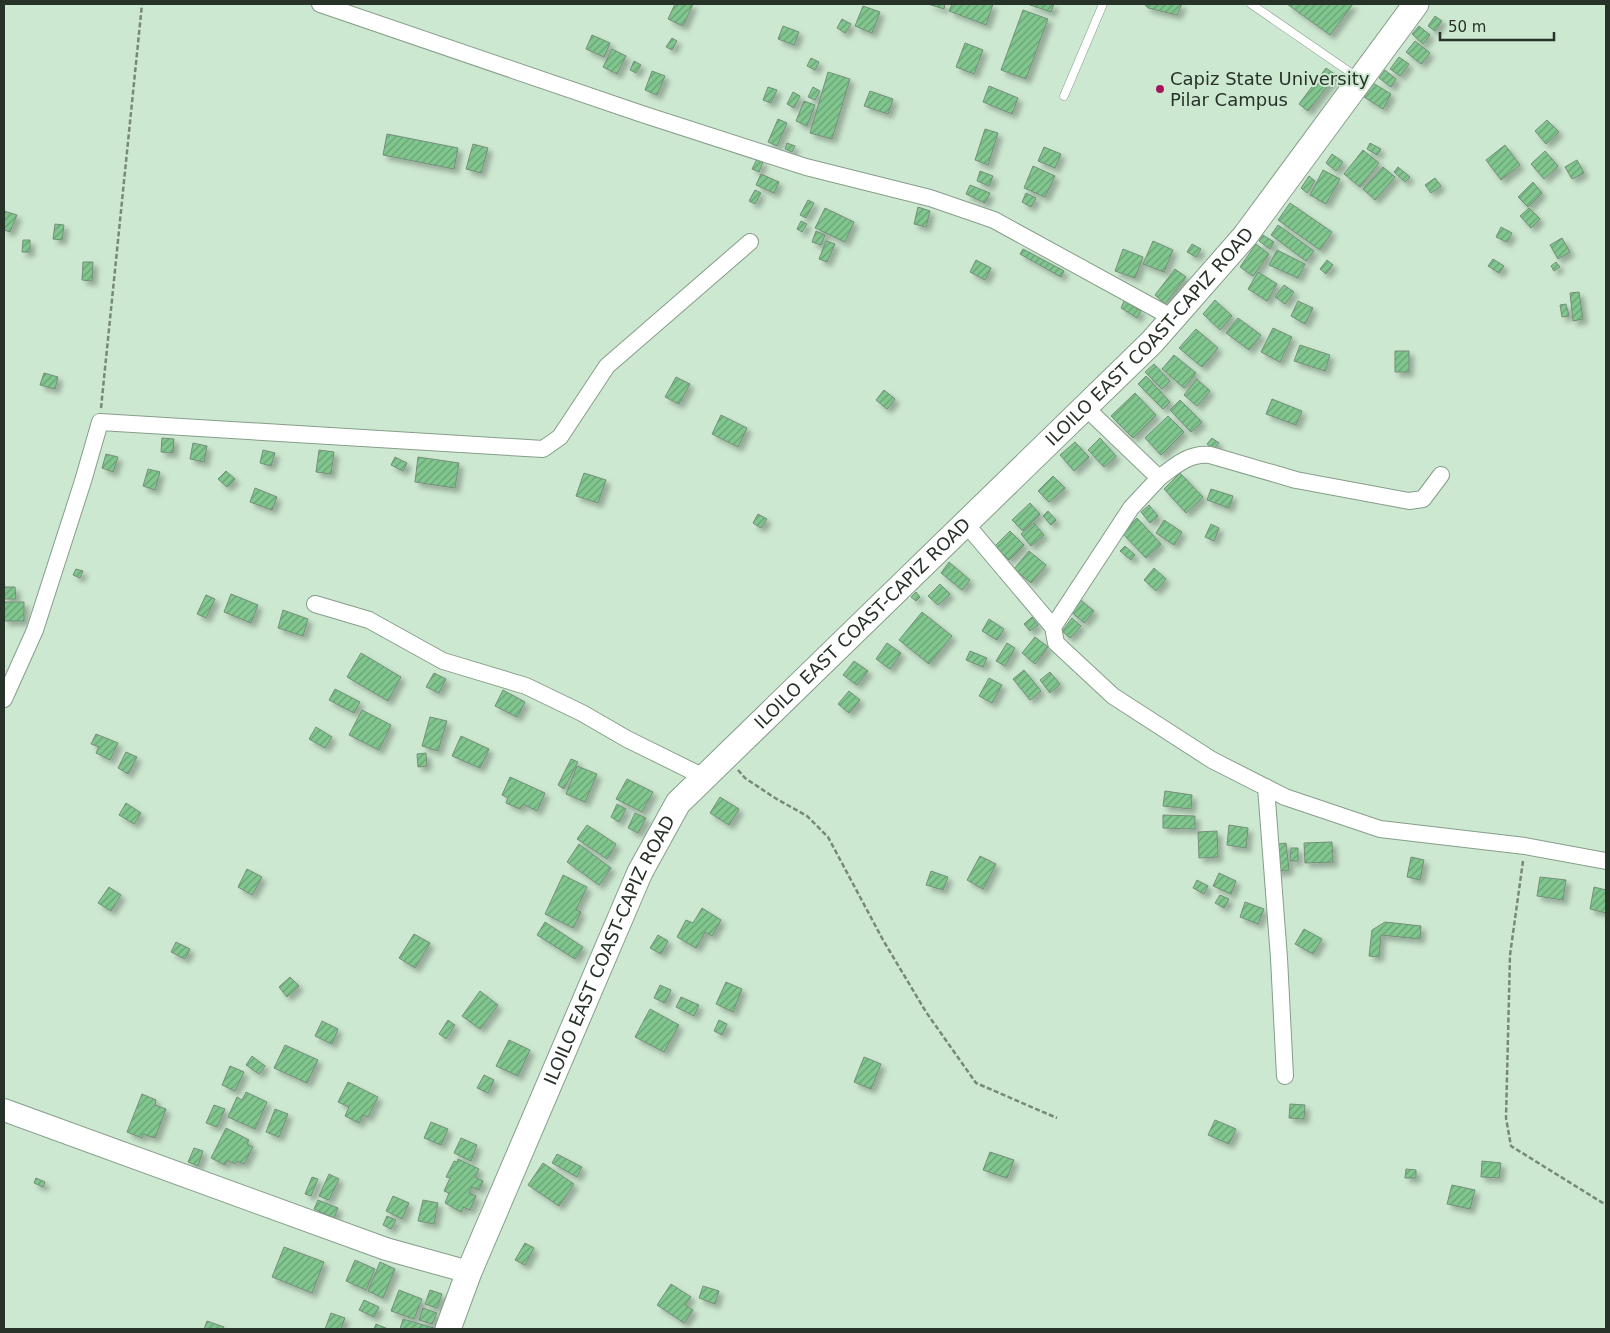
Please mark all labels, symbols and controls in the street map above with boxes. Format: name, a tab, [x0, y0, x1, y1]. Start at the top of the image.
scale bar	[1440, 10, 1554, 42]
text: 50 m	[1448, 18, 1486, 36]
place label: Capiz State University Pilar Campus	[1170, 68, 1370, 110]
marker: Capiz State University Pilar Campus	[1154, 83, 1166, 95]
street label: ILOILO EAST COAST-CAPIZ ROAD	[1041, 223, 1258, 450]
street label: ILOILO EAST COAST-CAPIZ ROAD	[750, 513, 975, 733]
street label: ILOILO EAST COAST-CAPIZ ROAD	[539, 812, 679, 1088]

